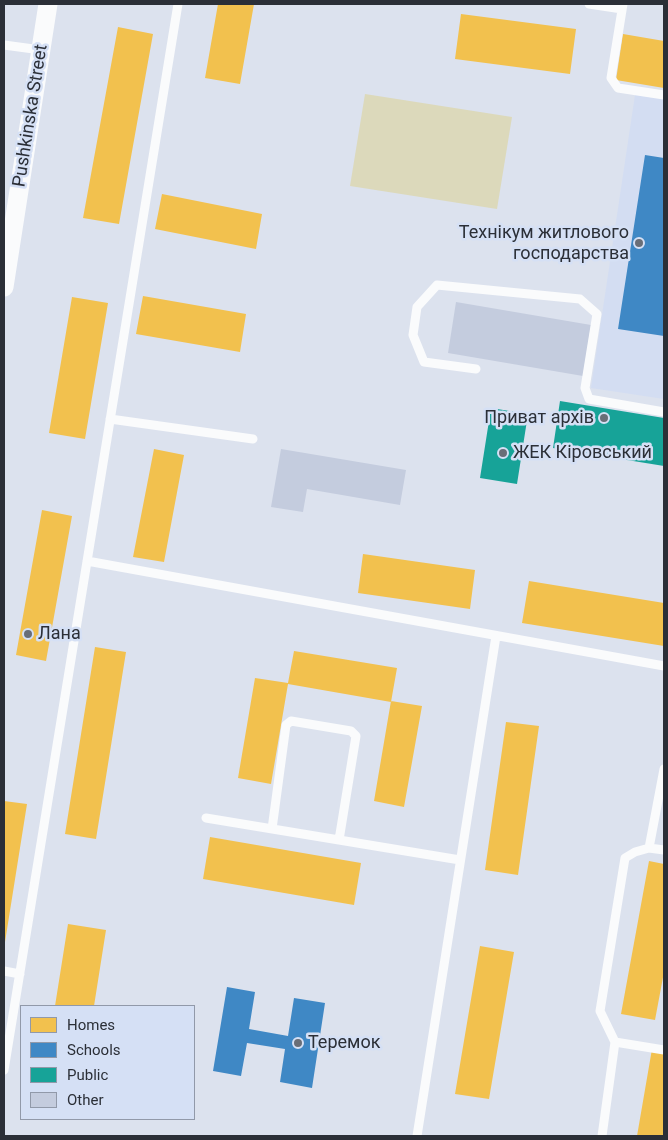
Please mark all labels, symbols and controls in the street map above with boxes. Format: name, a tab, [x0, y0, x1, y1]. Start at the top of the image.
street label: Pushkinska Street	[9, 43, 53, 189]
place label: Технікум житлового господарства	[459, 222, 629, 264]
marker: Технікум житлового господарства	[633, 237, 645, 249]
place label: Приват архів	[484, 407, 594, 429]
marker: Приват архів	[598, 412, 610, 424]
place label: ЖЕК Кіровський	[513, 442, 652, 464]
marker: ЖЕК Кіровський	[497, 447, 509, 459]
place label: Лана	[38, 623, 81, 645]
marker: Лана	[22, 628, 34, 640]
legend	[20, 1005, 195, 1120]
text: Homes	[67, 1016, 115, 1034]
place label: Теремок	[308, 1032, 380, 1054]
marker: Теремок	[292, 1037, 304, 1049]
text: Schools	[67, 1041, 121, 1059]
text: Public	[67, 1066, 108, 1084]
text: Other	[67, 1091, 104, 1109]

